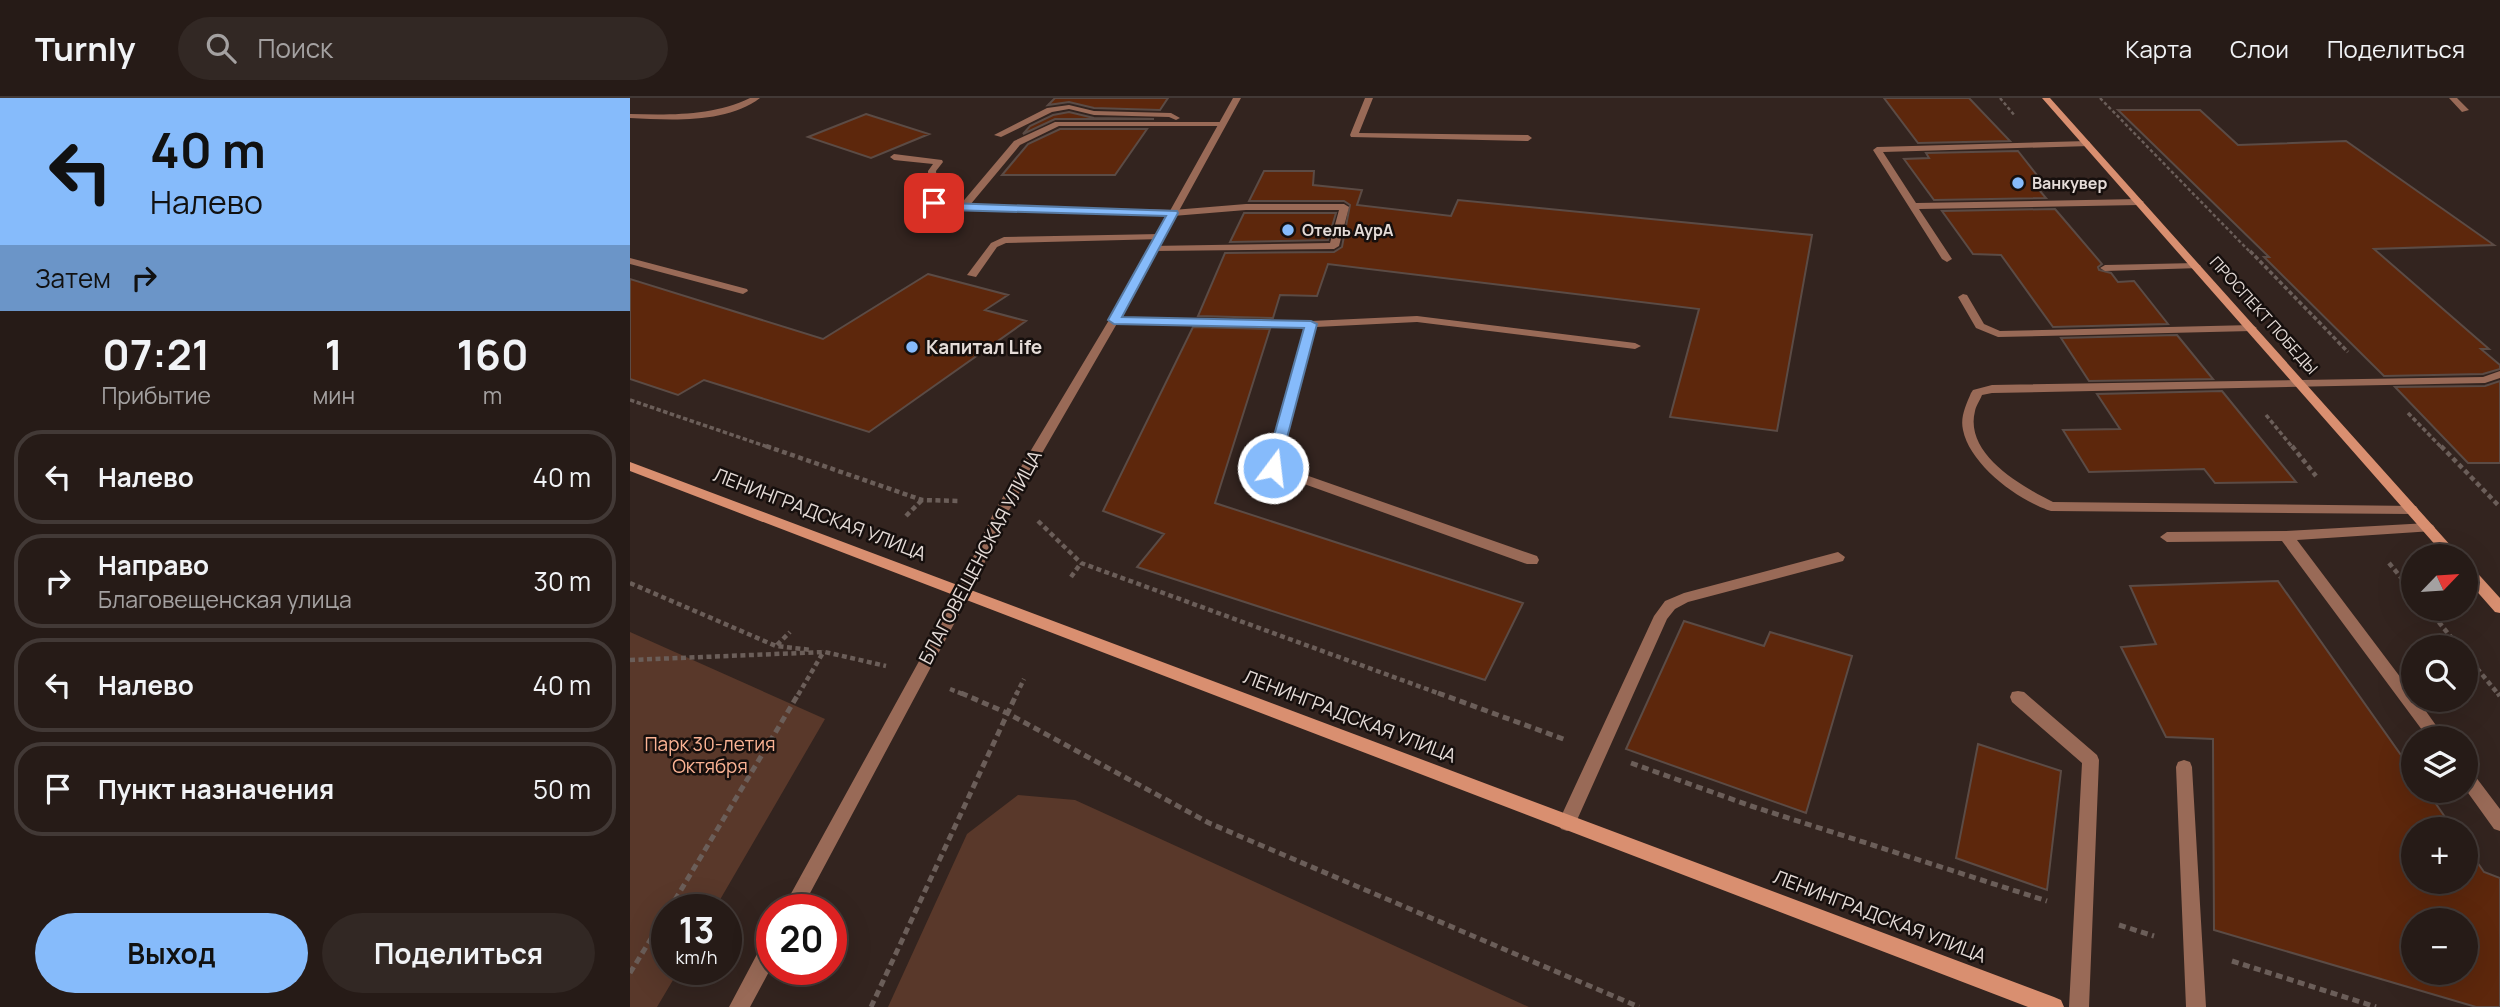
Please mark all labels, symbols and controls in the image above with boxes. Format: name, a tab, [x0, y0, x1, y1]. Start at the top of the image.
search box	[178, 17, 668, 80]
text: Turnly	[35, 26, 136, 71]
icon: search	[202, 29, 240, 67]
text: Поиск	[258, 30, 333, 66]
text: Карта	[2125, 32, 2192, 65]
text: Слои	[2230, 32, 2289, 65]
text: Поделиться	[2327, 32, 2465, 65]
text: 40 m	[150, 116, 266, 183]
icon: left	[35, 126, 126, 217]
place label: Ванкувер	[2032, 172, 2107, 194]
pin	[904, 173, 964, 233]
marker: Ванкувер	[2010, 175, 2026, 191]
text: Налево	[150, 180, 263, 224]
icon: arrive	[915, 184, 953, 222]
place label: Отель АурА	[1302, 219, 1394, 241]
marker: Отель АурА	[1280, 222, 1296, 238]
street label: ПРОСПЕКТ ПОБЕДЫ	[2205, 251, 2323, 379]
icon: right	[125, 259, 163, 297]
text: Затем	[35, 260, 111, 296]
text: 07:21	[102, 325, 210, 383]
text: 1	[325, 325, 343, 383]
text: 160	[456, 325, 529, 383]
place label: Капитал Life	[926, 334, 1042, 360]
marker: Капитал Life	[904, 339, 920, 355]
text: Прибытие	[101, 379, 211, 411]
text: мин	[312, 379, 355, 411]
text: m	[483, 379, 502, 411]
position arrow	[1236, 431, 1310, 505]
street label: БЛАГОВЕЩЕНСКАЯ УЛИЦА	[912, 445, 1048, 669]
icon: left	[39, 458, 77, 496]
text: Налево	[98, 459, 194, 495]
text: 40 m	[533, 459, 591, 495]
street label: ЛЕНИНГРАДСКАЯ УЛИЦА	[710, 461, 930, 567]
north arrow	[2401, 544, 2478, 621]
map controls	[2401, 544, 2478, 985]
text: Направо	[98, 547, 209, 583]
icon: right	[39, 562, 77, 600]
text: 30 m	[534, 563, 591, 599]
text: Благовещенская улица	[98, 583, 352, 615]
button: search	[2401, 635, 2478, 712]
street label: ЛЕНИНГРАДСКАЯ УЛИЦА	[1240, 663, 1460, 769]
icon: left	[39, 666, 77, 704]
text: Налево	[98, 667, 194, 703]
text: 40 m	[533, 667, 591, 703]
button: layers	[2401, 726, 2478, 803]
park label: Парк 30-летия Октября	[644, 731, 776, 779]
icon: arrive	[39, 770, 77, 808]
text: Пункт назначения	[98, 771, 334, 807]
text: 50 m	[533, 771, 591, 807]
button: +	[2401, 817, 2478, 894]
street label: ЛЕНИНГРАДСКАЯ УЛИЦА	[1770, 863, 1990, 969]
speed limit sign: 20	[756, 894, 847, 985]
text: 13	[679, 906, 714, 954]
button: −	[2401, 908, 2478, 985]
button: Выход	[35, 913, 308, 993]
button: Поделиться	[322, 913, 595, 993]
text: km/h	[676, 945, 717, 969]

